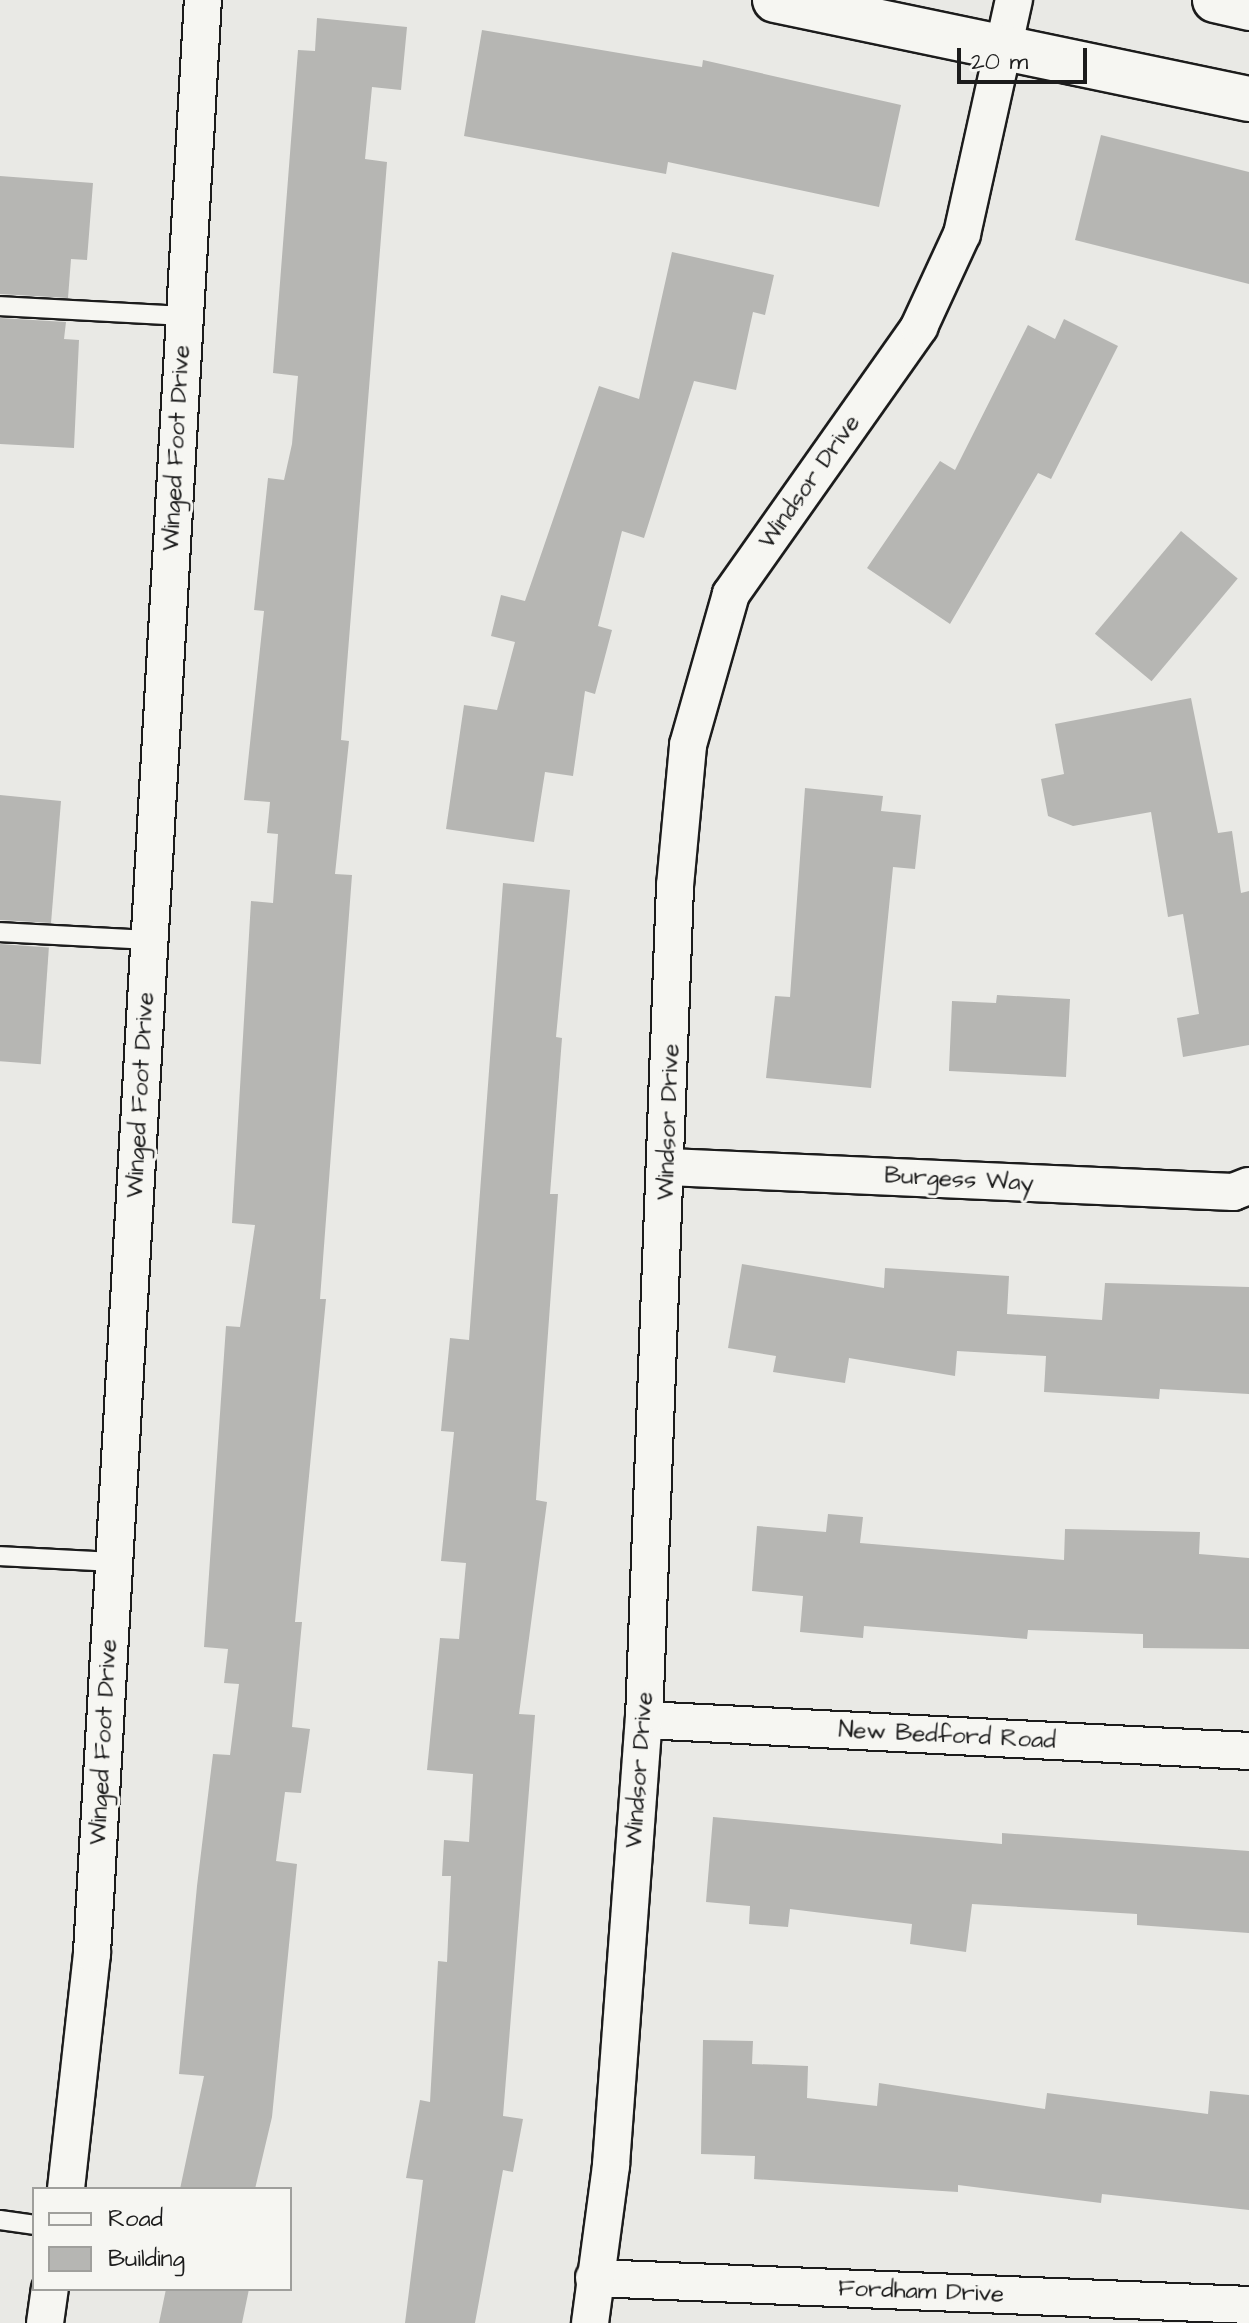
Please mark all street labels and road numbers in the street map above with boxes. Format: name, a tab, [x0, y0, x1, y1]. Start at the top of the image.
street label: Winged Foot Drive	[157, 344, 197, 552]
street label: Windsor Drive	[753, 410, 867, 554]
street label: Winged Foot Drive	[121, 991, 161, 1199]
street label: Windsor Drive	[652, 1043, 686, 1201]
street label: Burgess Way	[884, 1162, 1034, 1198]
street label: Winged Foot Drive	[84, 1638, 124, 1846]
street label: Windsor Drive	[620, 1691, 660, 1849]
street label: New Bedford Road	[838, 1716, 1056, 1756]
street label: Fordham Drive	[838, 2275, 1004, 2309]

